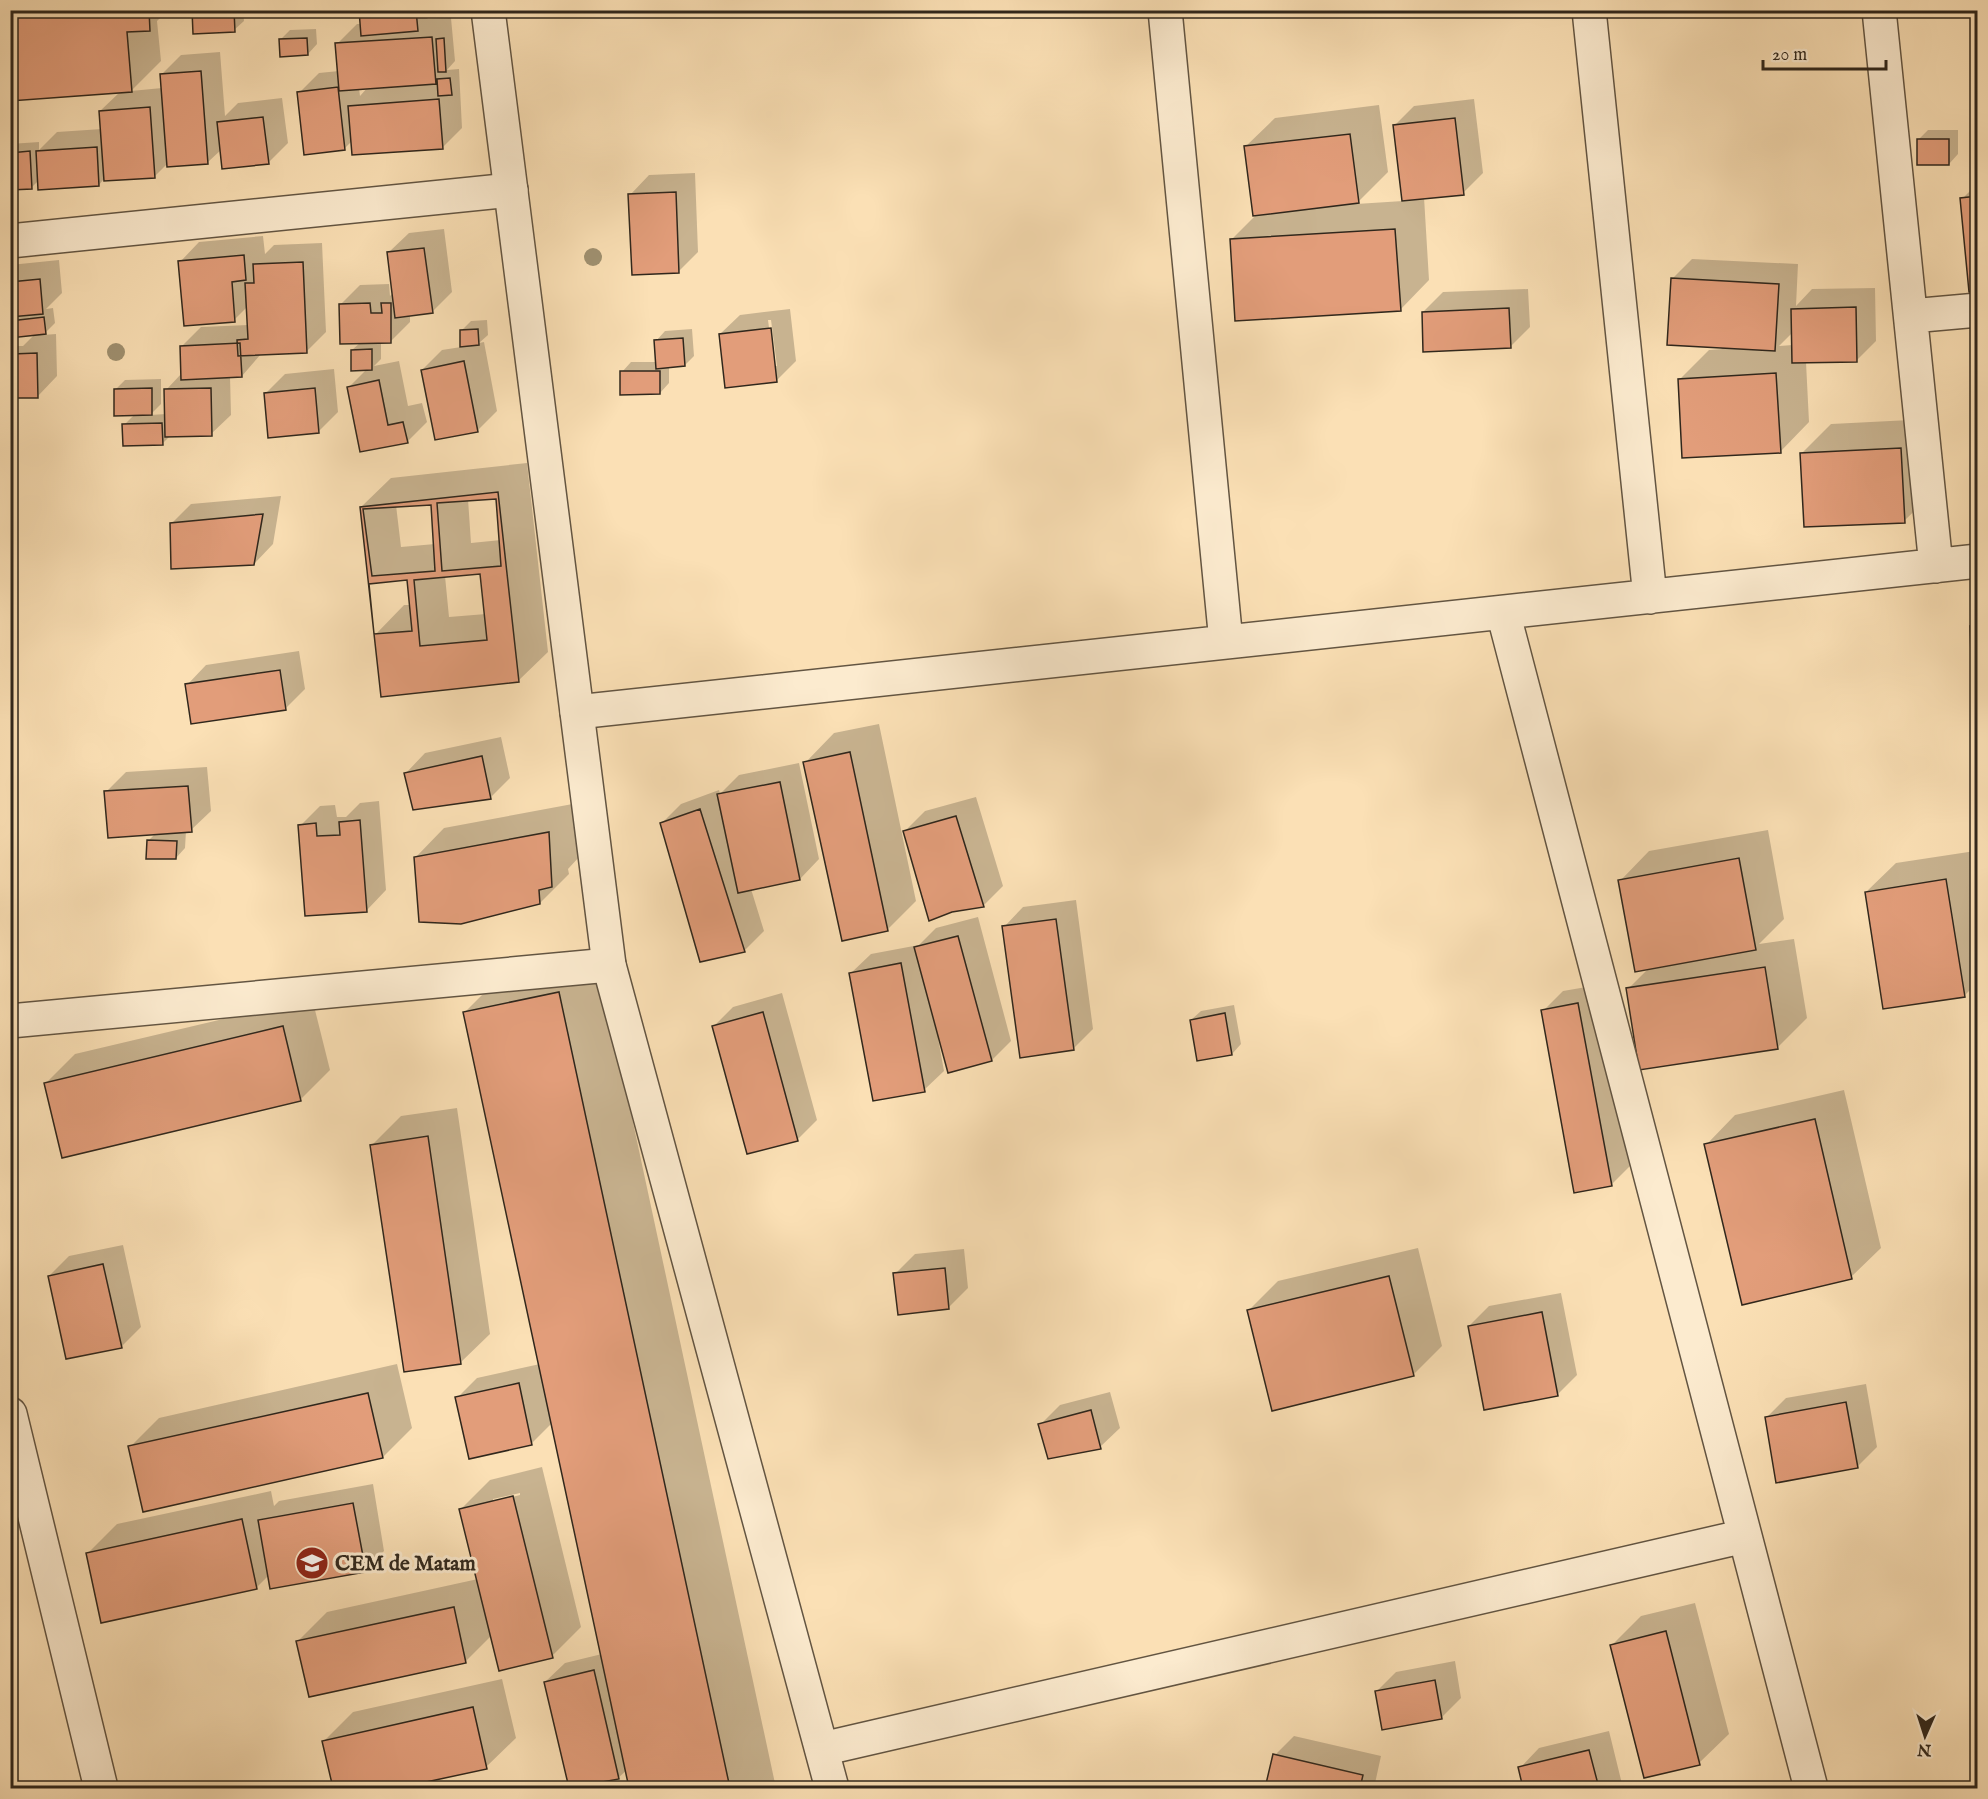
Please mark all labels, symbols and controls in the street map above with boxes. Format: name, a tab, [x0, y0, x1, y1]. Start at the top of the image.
scale bar	[1763, 33, 1886, 71]
text: 20 m	[1772, 44, 1807, 67]
school or university icon: CEM de Matam	[294, 1545, 330, 1581]
place label: CEM de Matam	[335, 1551, 476, 1578]
north arrow	[1895, 1706, 1955, 1766]
text: N	[1917, 1739, 1933, 1759]

